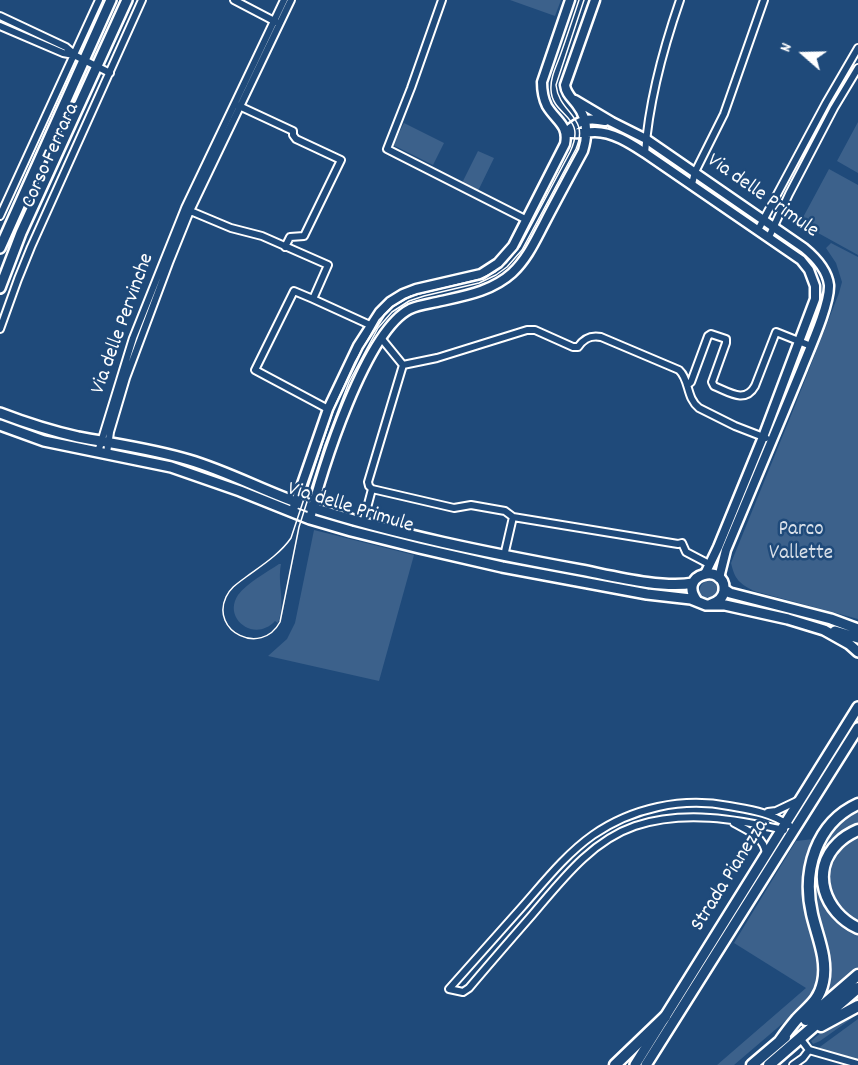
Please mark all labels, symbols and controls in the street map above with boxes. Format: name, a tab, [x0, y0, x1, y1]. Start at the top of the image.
north arrow	[774, 24, 834, 84]
text: N	[774, 40, 799, 55]
street label: Corso Ferrara	[18, 100, 86, 212]
street label: Via delle Primule	[701, 149, 823, 245]
street label: Via delle Pervinche	[87, 250, 161, 398]
street label: Via delle Primule	[284, 478, 416, 540]
park label: Parco Vallette	[769, 518, 833, 568]
street label: Strada Pianezza	[687, 815, 775, 937]

